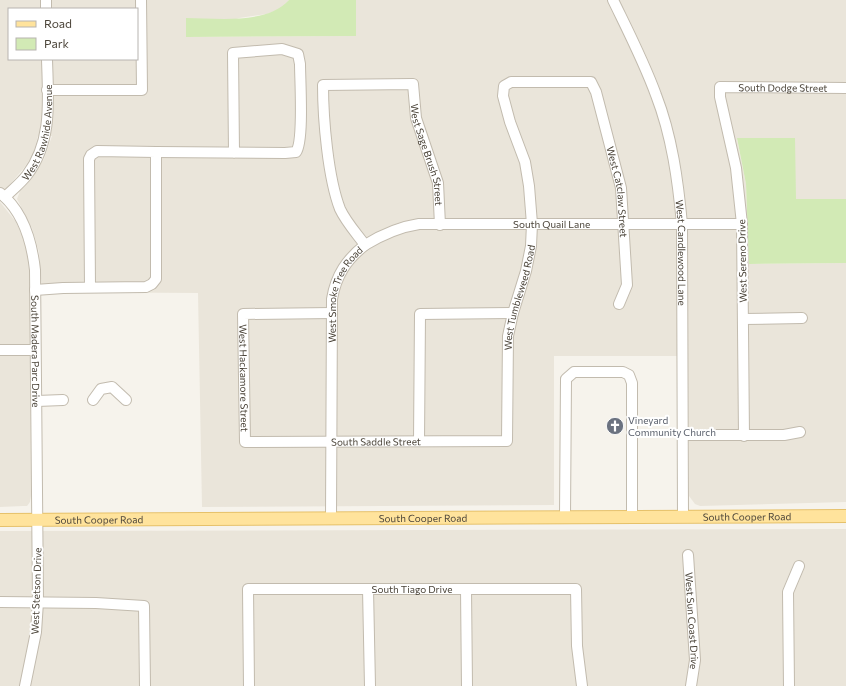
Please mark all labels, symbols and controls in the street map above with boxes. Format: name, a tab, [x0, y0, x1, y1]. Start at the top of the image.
legend	[8, 8, 138, 60]
text: Road	[44, 16, 72, 30]
text: Park	[44, 36, 70, 50]
street label: South Dodge Street	[738, 81, 828, 94]
street label: West Rawhide Avenue	[19, 84, 54, 183]
street label: West Sage Brush Street	[409, 103, 445, 206]
street label: West Catclaw Street	[604, 145, 630, 238]
street label: West Candlewood Lane	[674, 199, 688, 306]
street label: South Quail Lane	[513, 218, 590, 230]
street label: West Sereno Drive	[735, 219, 749, 303]
street label: West Tumbleweed Road	[502, 243, 537, 350]
street label: West Smoke Tree Road	[326, 244, 365, 343]
street label: South Madera Parc Drive	[29, 295, 42, 408]
street label: West Hackamore Street	[237, 324, 251, 432]
place label: Vineyard Community Church	[628, 414, 716, 438]
church icon: Vineyard Community Church	[605, 416, 625, 436]
street label: South Saddle Street	[331, 435, 421, 448]
street label: South Cooper Road	[703, 510, 792, 523]
street label: South Cooper Road	[379, 512, 468, 524]
street label: South Cooper Road	[55, 513, 144, 526]
street label: West Stetson Drive	[28, 547, 44, 635]
street label: West Sun Coast Drive	[683, 572, 701, 670]
street label: South Tiago Drive	[372, 583, 452, 595]

